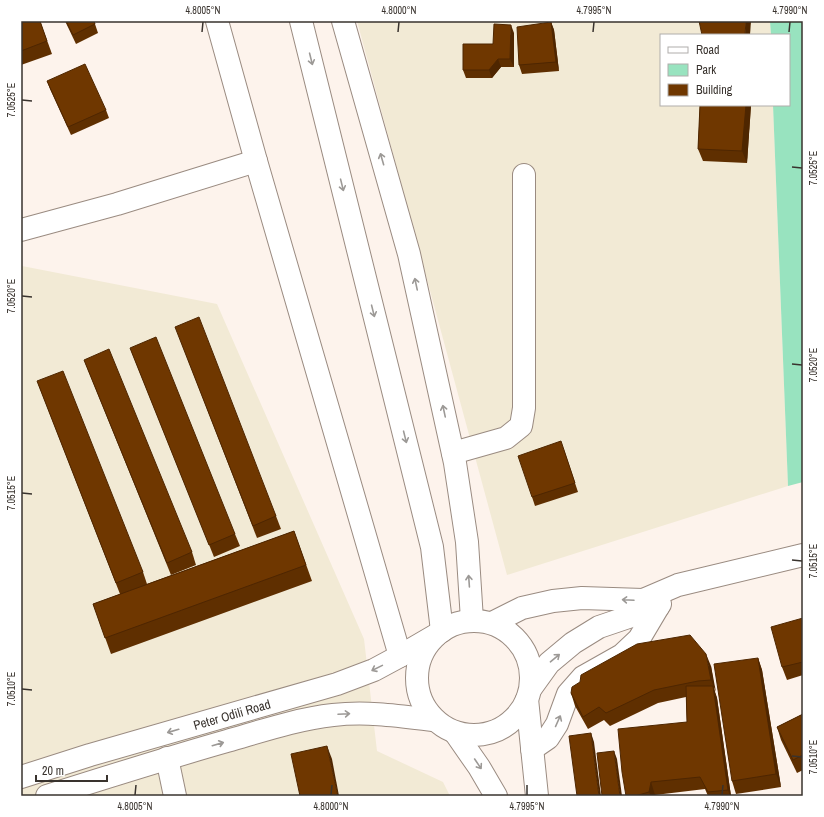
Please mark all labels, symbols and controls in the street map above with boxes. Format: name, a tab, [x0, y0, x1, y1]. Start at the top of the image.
text: 4.8005°N	[186, 4, 221, 17]
text: 4.8000°N	[382, 4, 417, 17]
text: 4.7995°N	[577, 4, 612, 17]
text: 4.7990°N	[773, 4, 808, 17]
legend	[660, 34, 790, 106]
text: Road	[696, 42, 720, 58]
one-way arrow	[307, 52, 315, 65]
text: Park	[696, 62, 716, 78]
text: Building	[696, 82, 733, 98]
text: 7.0525°E	[5, 83, 18, 117]
text: 7.0525°E	[807, 151, 820, 185]
one-way arrow	[378, 153, 385, 166]
one-way arrow	[339, 178, 346, 191]
one-way arrow	[411, 278, 419, 291]
text: 7.0520°E	[5, 279, 18, 313]
one-way arrow	[370, 304, 378, 317]
text: 7.0520°E	[807, 348, 820, 382]
one-way arrow	[439, 405, 447, 418]
one-way arrow	[401, 431, 409, 444]
text: 7.0515°E	[5, 476, 18, 510]
text: 7.0515°E	[807, 544, 820, 578]
one-way arrow	[466, 575, 473, 588]
one-way arrow	[622, 596, 635, 603]
one-way arrow	[550, 653, 560, 662]
one-way arrow	[372, 665, 384, 672]
text: 7.0510°E	[5, 672, 18, 706]
street label: Peter Odili Road	[191, 696, 273, 734]
one-way arrow	[337, 711, 350, 718]
one-way arrow	[555, 716, 562, 728]
one-way arrow	[167, 728, 180, 736]
one-way arrow	[211, 740, 224, 747]
text: 7.0510°E	[807, 740, 820, 774]
scale bar	[36, 757, 107, 783]
one-way arrow	[473, 759, 482, 770]
text: 20 m	[42, 763, 64, 779]
text: 4.8005°N	[118, 800, 153, 813]
text: 4.8000°N	[314, 800, 349, 813]
text: 4.7995°N	[510, 800, 545, 813]
text: 4.7990°N	[705, 800, 740, 813]

